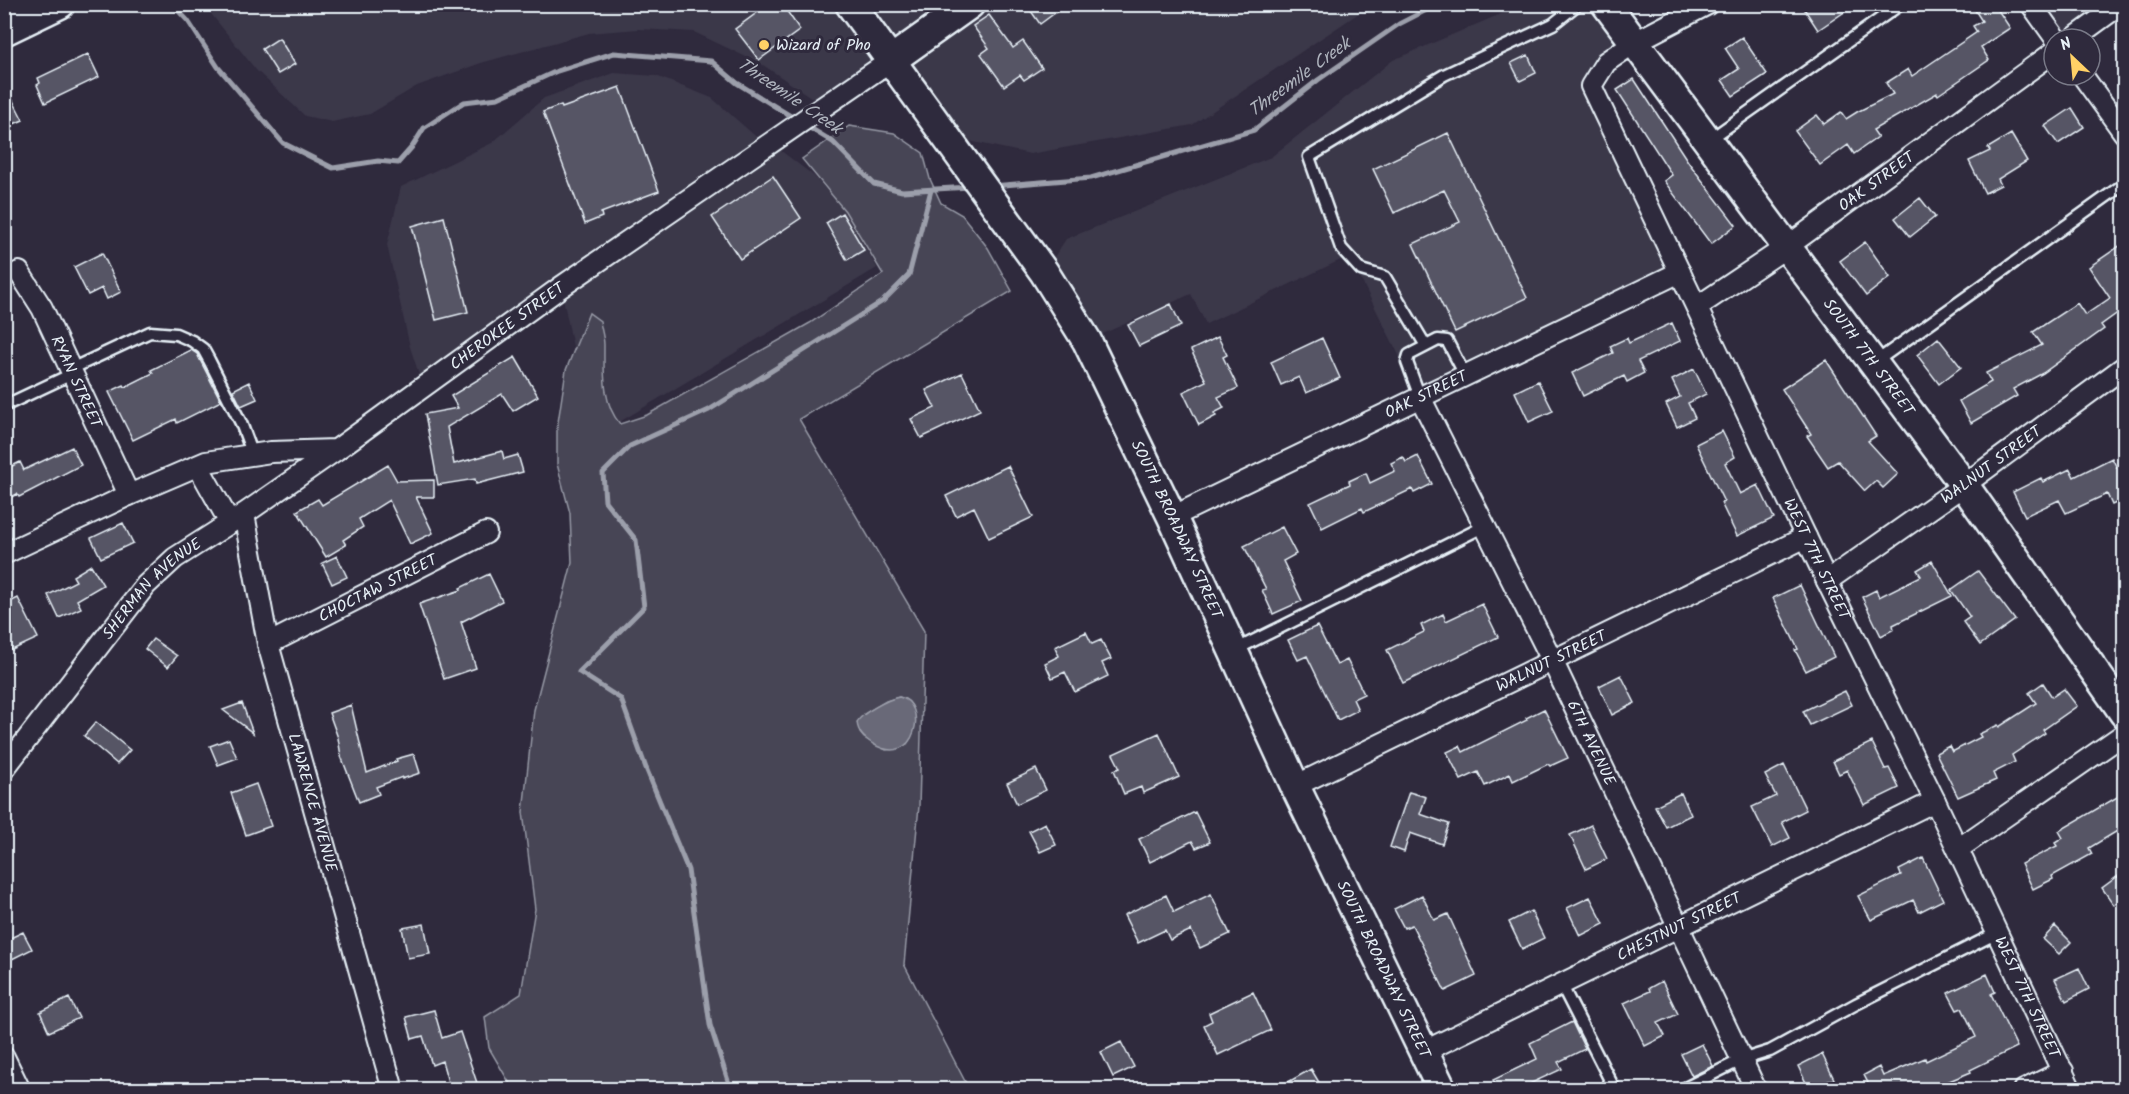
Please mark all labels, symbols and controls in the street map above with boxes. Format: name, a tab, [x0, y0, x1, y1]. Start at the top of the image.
north arrow	[2042, 27, 2102, 87]
water label: Threemile Creek	[1242, 29, 1360, 125]
text: N	[2056, 31, 2076, 58]
place label: Wizard of Pho	[776, 33, 871, 58]
marker: Wizard of Pho	[757, 38, 771, 52]
water label: Threemile Creek	[731, 51, 849, 144]
street label: OAK STREET	[1833, 144, 1921, 218]
street label: CHEROKEE STREET	[444, 275, 571, 376]
street label: SOUTH 7TH STREET	[1817, 293, 1922, 422]
street label: RYAN STREET	[44, 331, 109, 433]
street label: OAK STREET	[1380, 363, 1473, 425]
street label: WALNUT STREET	[1935, 418, 2048, 510]
street label: SOUTH BROADWAY STREET	[1124, 436, 1230, 624]
street label: WEST 7TH STREET	[1777, 494, 1857, 625]
street label: SHERMAN AVENUE	[96, 531, 207, 645]
street label: CHOCTAW STREET	[314, 547, 443, 629]
street label: WALNUT STREET	[1492, 623, 1612, 699]
street label: 6TH AVENUE	[1560, 696, 1623, 790]
street label: LAWRENCE AVENUE	[281, 730, 344, 876]
street label: SOUTH BROADWAY STREET	[1330, 876, 1438, 1064]
street label: CHESTNUT STREET	[1612, 885, 1747, 968]
street label: WEST 7TH STREET	[1988, 932, 2067, 1064]

